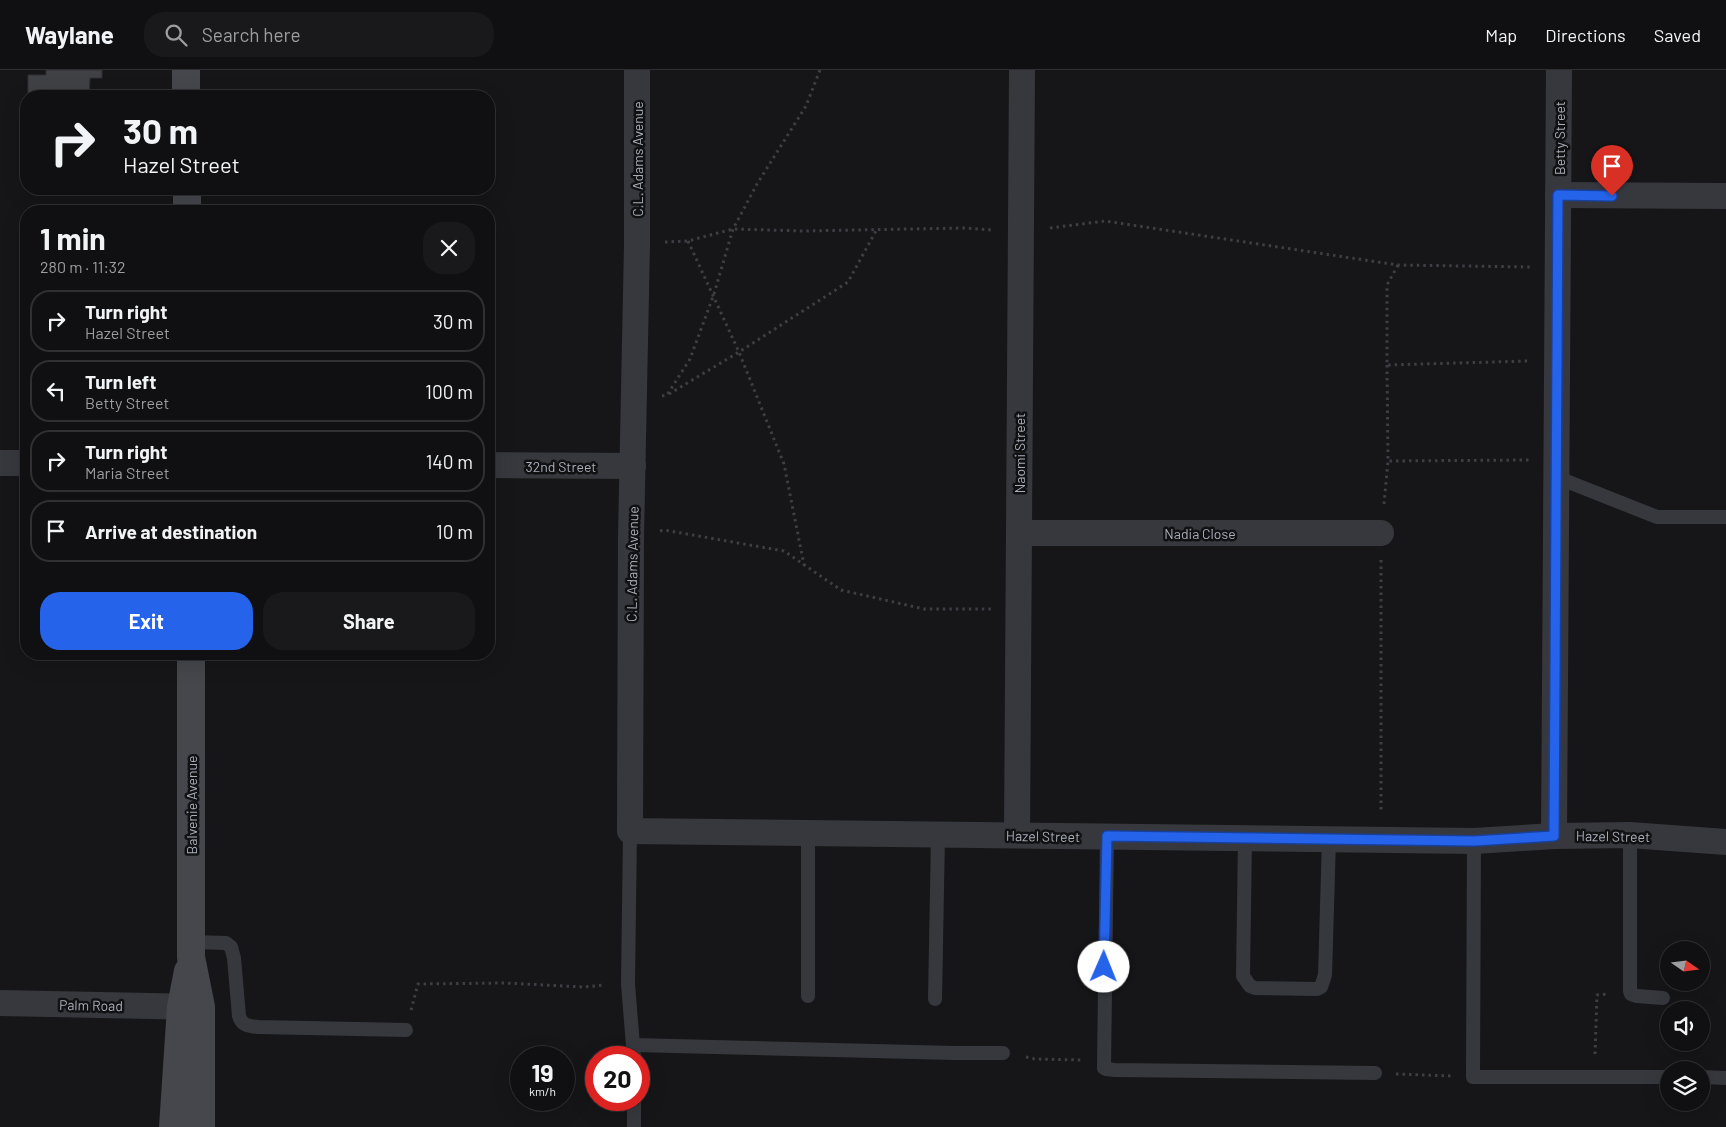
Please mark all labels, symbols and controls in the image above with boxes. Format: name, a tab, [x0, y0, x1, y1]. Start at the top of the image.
search box	[144, 12, 494, 57]
text: Waylane	[25, 20, 114, 49]
icon: search	[162, 21, 190, 49]
text: Search here	[202, 23, 301, 46]
text: Map	[1485, 24, 1517, 46]
text: Directions	[1545, 24, 1626, 46]
text: Saved	[1654, 24, 1701, 46]
street label: C.L. Adams Avenue	[629, 101, 646, 217]
street label: Betty Street	[1551, 101, 1568, 175]
text: 30 m	[123, 109, 198, 151]
icon: right	[40, 110, 105, 175]
pin	[1591, 145, 1633, 196]
text: Hazel Street	[123, 151, 240, 177]
icon: arrive	[1598, 152, 1626, 180]
text: 1 min	[40, 220, 106, 256]
button: close	[423, 222, 475, 274]
text: 280 m · 11:32	[40, 257, 126, 276]
text: Turn right	[85, 300, 167, 323]
icon: right	[42, 307, 70, 335]
text: 30 m	[433, 310, 473, 333]
text: Hazel Street	[85, 323, 170, 342]
text: Turn left	[85, 370, 156, 393]
icon: left	[42, 377, 70, 405]
text: 100 m	[425, 380, 473, 403]
text: Betty Street	[85, 393, 169, 412]
street label: Naomi Street	[1011, 413, 1028, 493]
text: Turn right	[85, 440, 167, 463]
icon: right	[42, 447, 70, 475]
text: 140 m	[426, 450, 473, 473]
street label: 32nd Street	[526, 458, 596, 475]
text: Maria Street	[85, 463, 170, 482]
street label: C.L. Adams Avenue	[622, 506, 642, 622]
icon: arrive	[42, 517, 70, 545]
text: Arrive at destination	[85, 520, 257, 543]
text: 10 m	[436, 520, 473, 543]
street label: Nadia Close	[1164, 525, 1236, 542]
button: Exit	[40, 592, 253, 650]
button: Share	[263, 592, 475, 650]
street label: Balvenie Avenue	[183, 756, 200, 854]
street label: Hazel Street	[1006, 827, 1080, 845]
street label: Hazel Street	[1576, 827, 1650, 845]
position arrow	[1077, 940, 1129, 992]
north arrow	[1660, 941, 1710, 991]
map controls	[1660, 941, 1710, 1111]
street label: Palm Road	[59, 996, 123, 1014]
button: sound	[1660, 1001, 1710, 1051]
speed limit sign: 20	[585, 1046, 650, 1111]
text: 19	[531, 1057, 554, 1087]
button: layers	[1660, 1061, 1710, 1111]
text: km/h	[529, 1084, 556, 1098]

